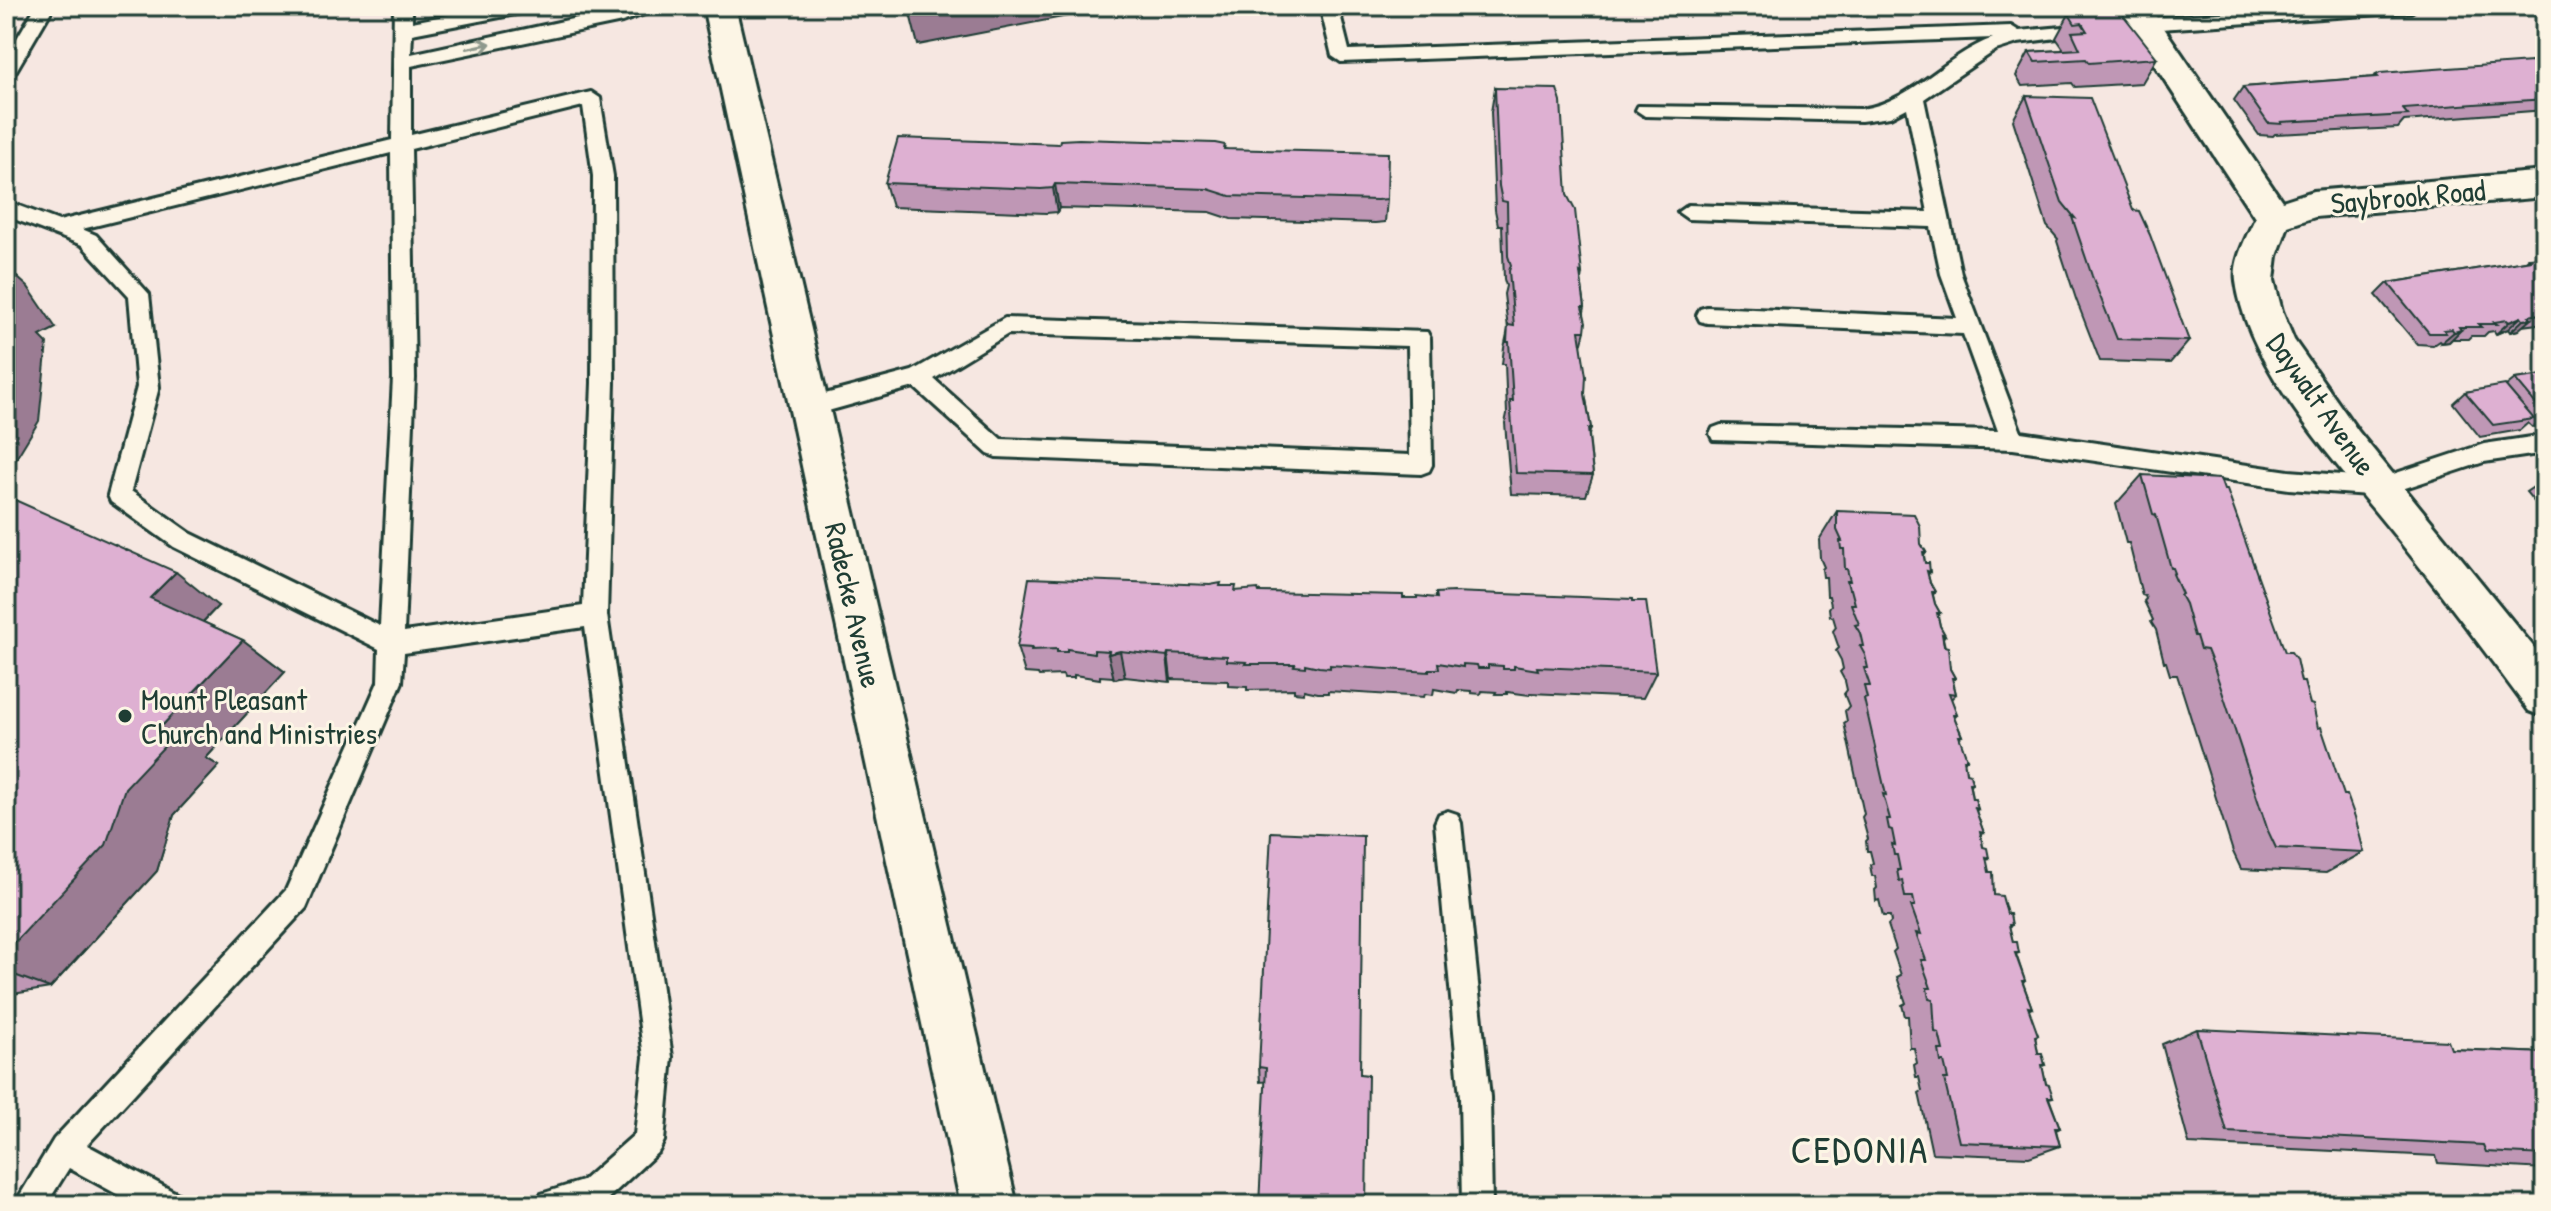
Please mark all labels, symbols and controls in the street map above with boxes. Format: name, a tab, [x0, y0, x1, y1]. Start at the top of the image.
one-way arrow	[466, 38, 491, 53]
street label: Saybrook Road	[2329, 169, 2487, 223]
street label: Daywalt Avenue	[2258, 325, 2386, 483]
street label: Radecke Avenue	[816, 519, 892, 691]
place label: Mount Pleasant Church and Ministries	[141, 679, 377, 753]
marker: Mount Pleasant Church and Ministries	[116, 707, 134, 725]
district label: CEDONIA	[1791, 1123, 1929, 1175]

